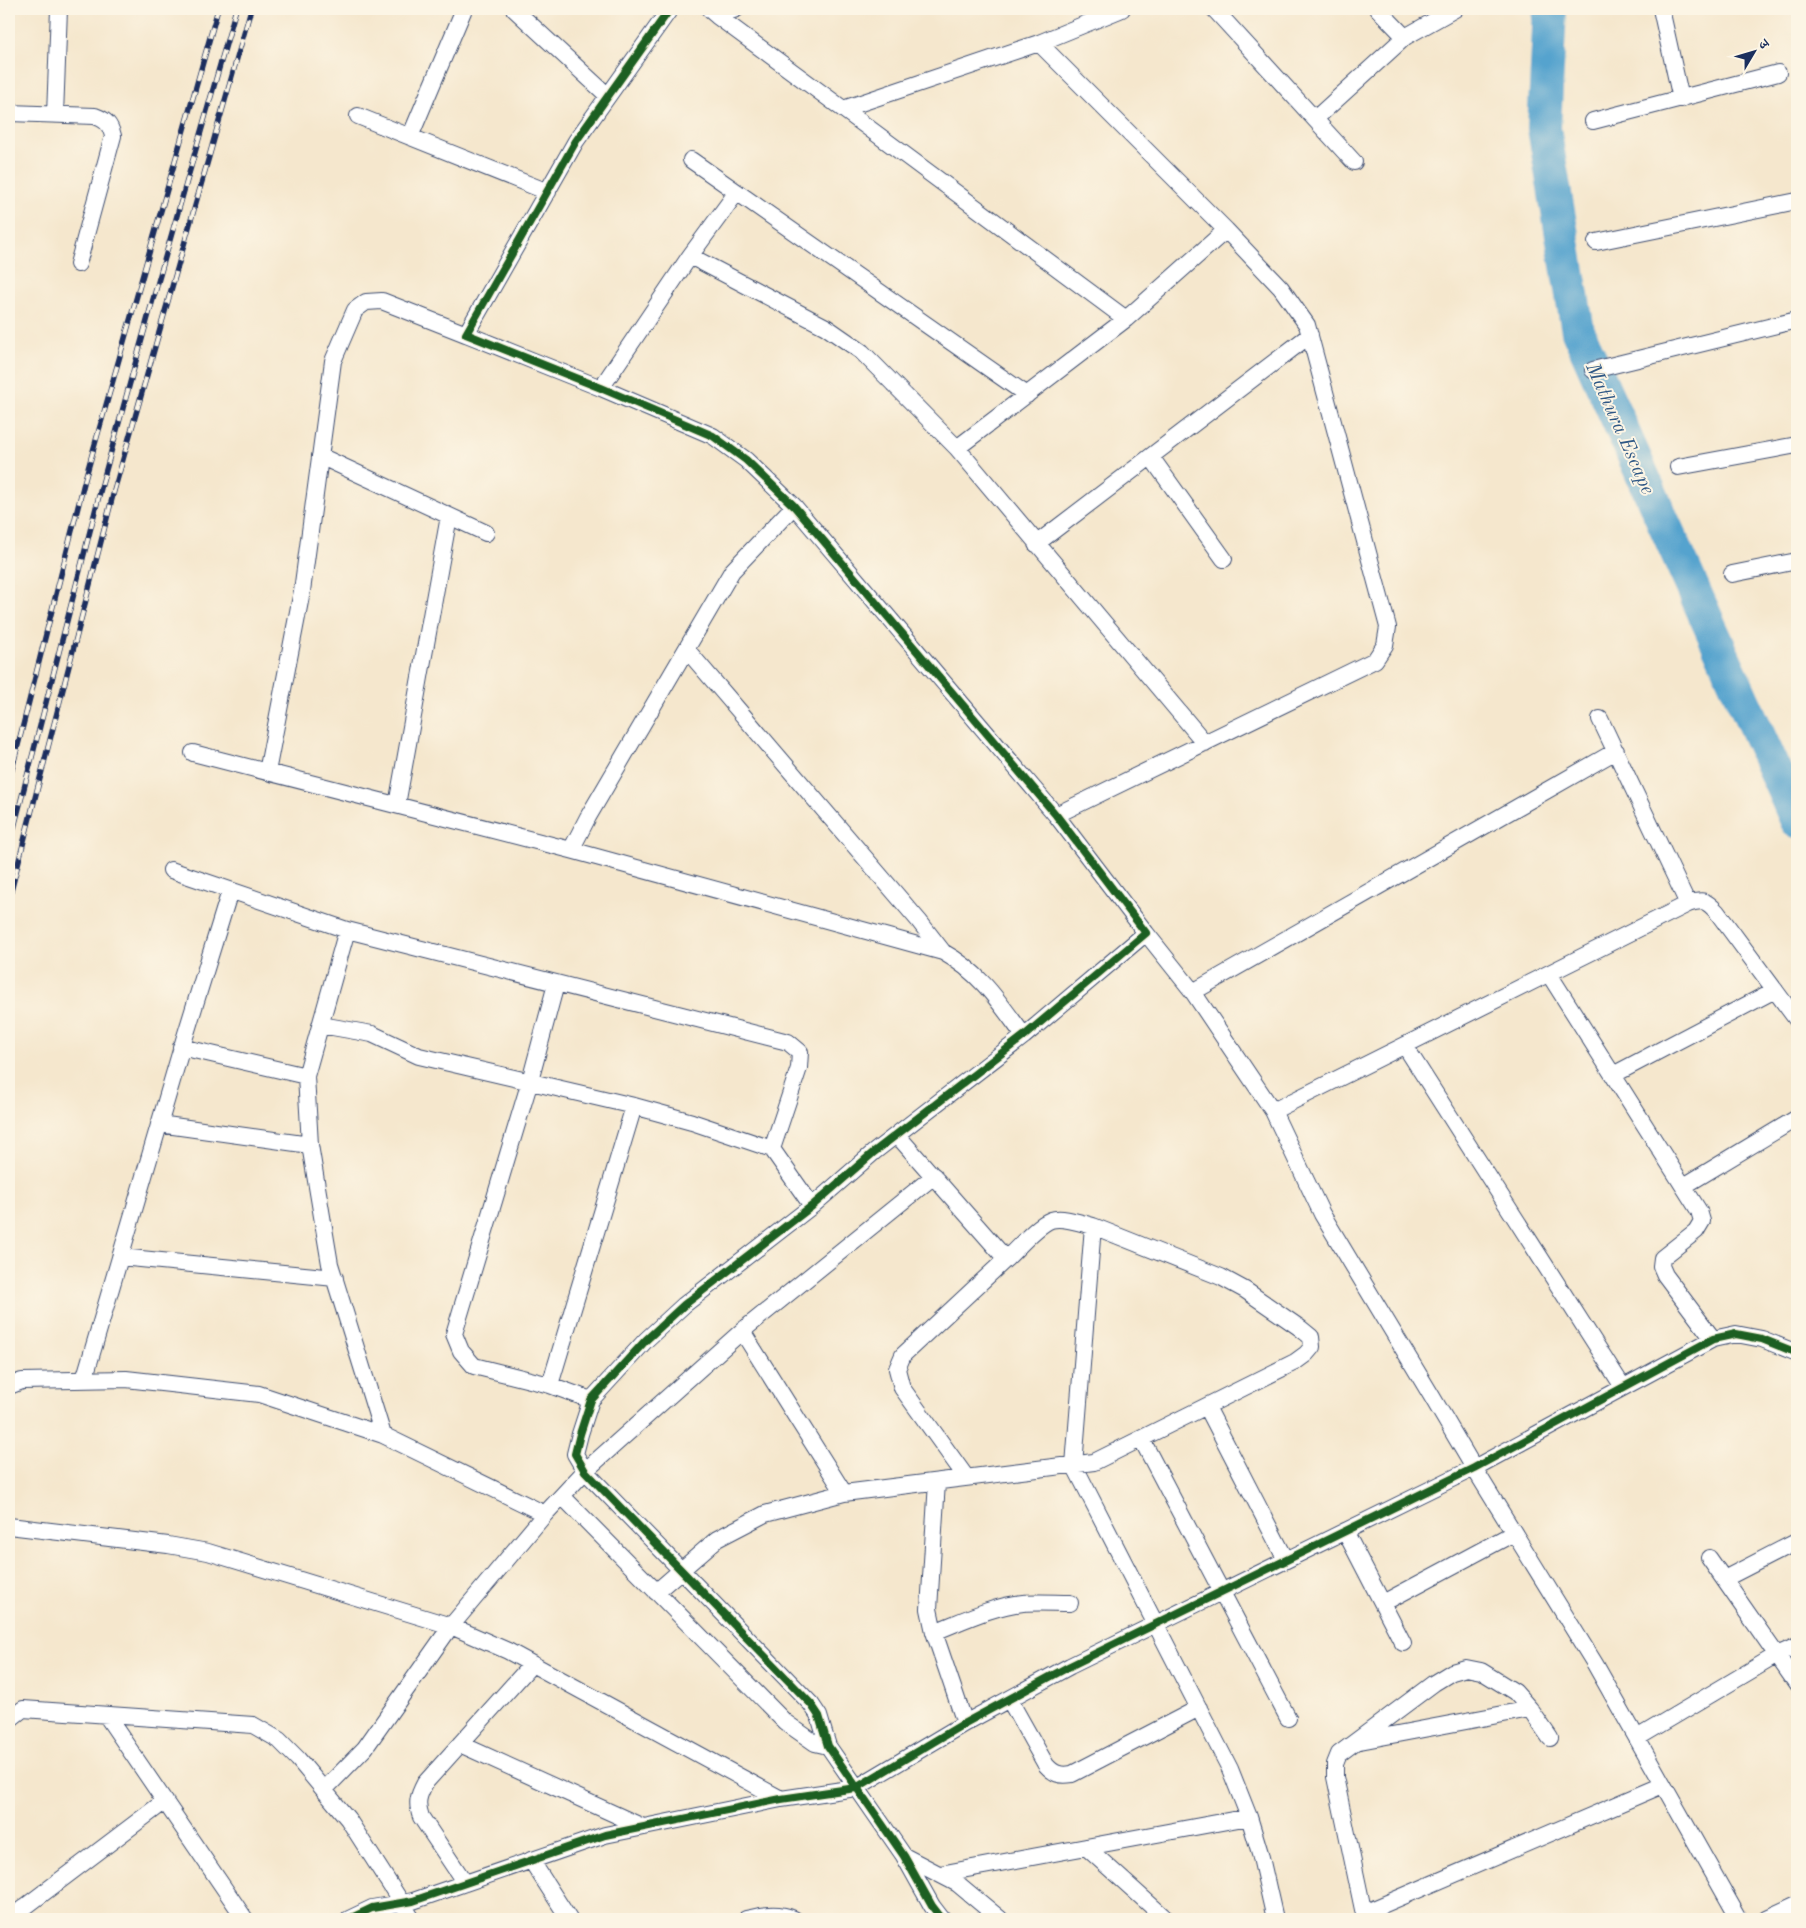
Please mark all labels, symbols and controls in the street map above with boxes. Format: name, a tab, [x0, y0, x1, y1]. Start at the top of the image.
north arrow	[1728, 28, 1778, 78]
text: उ	[1755, 37, 1772, 52]
water label: Mathura Escape	[1581, 359, 1657, 498]

